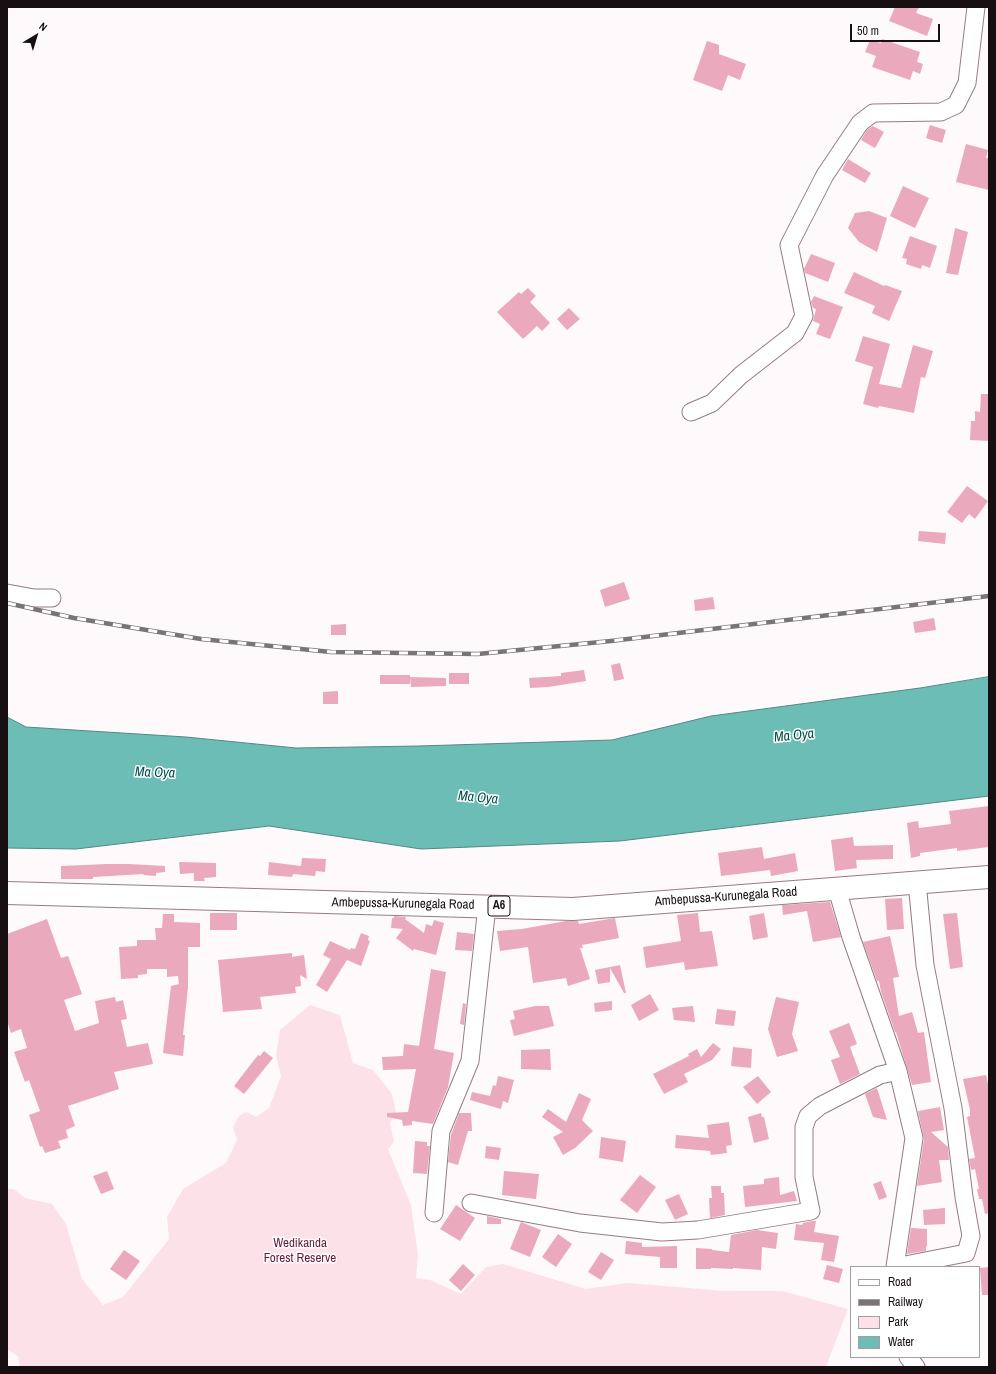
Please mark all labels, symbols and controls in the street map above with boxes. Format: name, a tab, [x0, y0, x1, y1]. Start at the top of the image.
north arrow	[16, 16, 56, 56]
scale bar	[852, 16, 942, 42]
text: N	[37, 19, 50, 34]
text: 50 m	[857, 23, 879, 39]
water label: Ma Oya	[773, 726, 815, 746]
water label: Ma Oya	[135, 764, 175, 782]
water label: Ma Oya	[457, 788, 499, 808]
street label: Ambepussa-Kurunegala Road	[654, 884, 798, 910]
street label: Ambepussa-Kurunegala Road	[331, 895, 475, 913]
road number: A6	[488, 896, 510, 916]
park label: Wedikanda Forest Reserve	[264, 1236, 336, 1267]
legend	[850, 1266, 980, 1358]
text: Road	[888, 1274, 912, 1290]
text: Railway	[888, 1294, 923, 1310]
text: Park	[888, 1314, 908, 1330]
text: Water	[888, 1334, 914, 1350]

